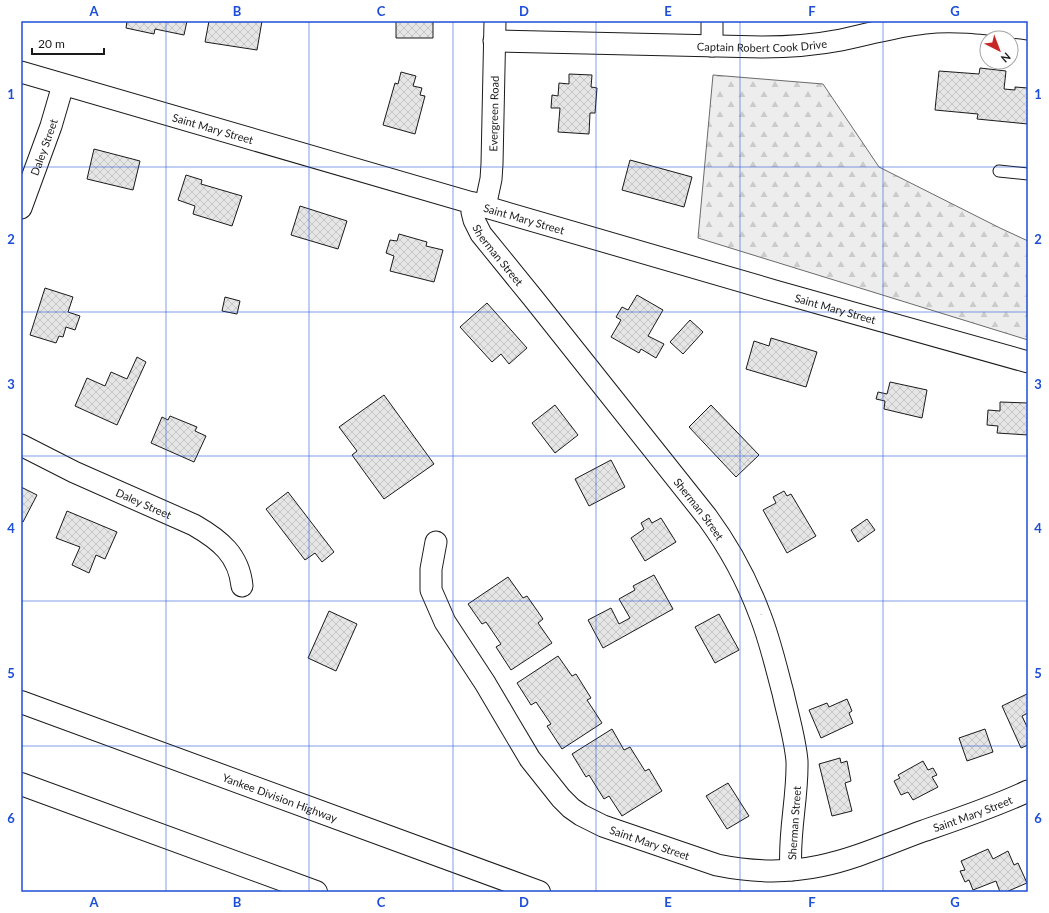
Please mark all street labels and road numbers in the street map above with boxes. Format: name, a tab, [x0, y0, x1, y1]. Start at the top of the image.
street label: Captain Robert Cook Drive	[697, 36, 828, 54]
street label: Evergreen Road	[486, 76, 500, 152]
street label: Saint Mary Street	[171, 110, 255, 146]
street label: Daley Street	[27, 117, 59, 177]
street label: Saint Mary Street	[482, 200, 566, 236]
street label: Sherman Street	[471, 222, 526, 288]
street label: Saint Mary Street	[793, 290, 878, 326]
street label: Sherman Street	[672, 475, 727, 542]
street label: Daley Street	[114, 485, 174, 521]
street label: Yankee Division Highway	[221, 770, 340, 824]
street label: Sherman Street	[785, 785, 803, 860]
street label: Saint Mary Street	[931, 792, 1014, 834]
street label: Saint Mary Street	[608, 822, 692, 862]

